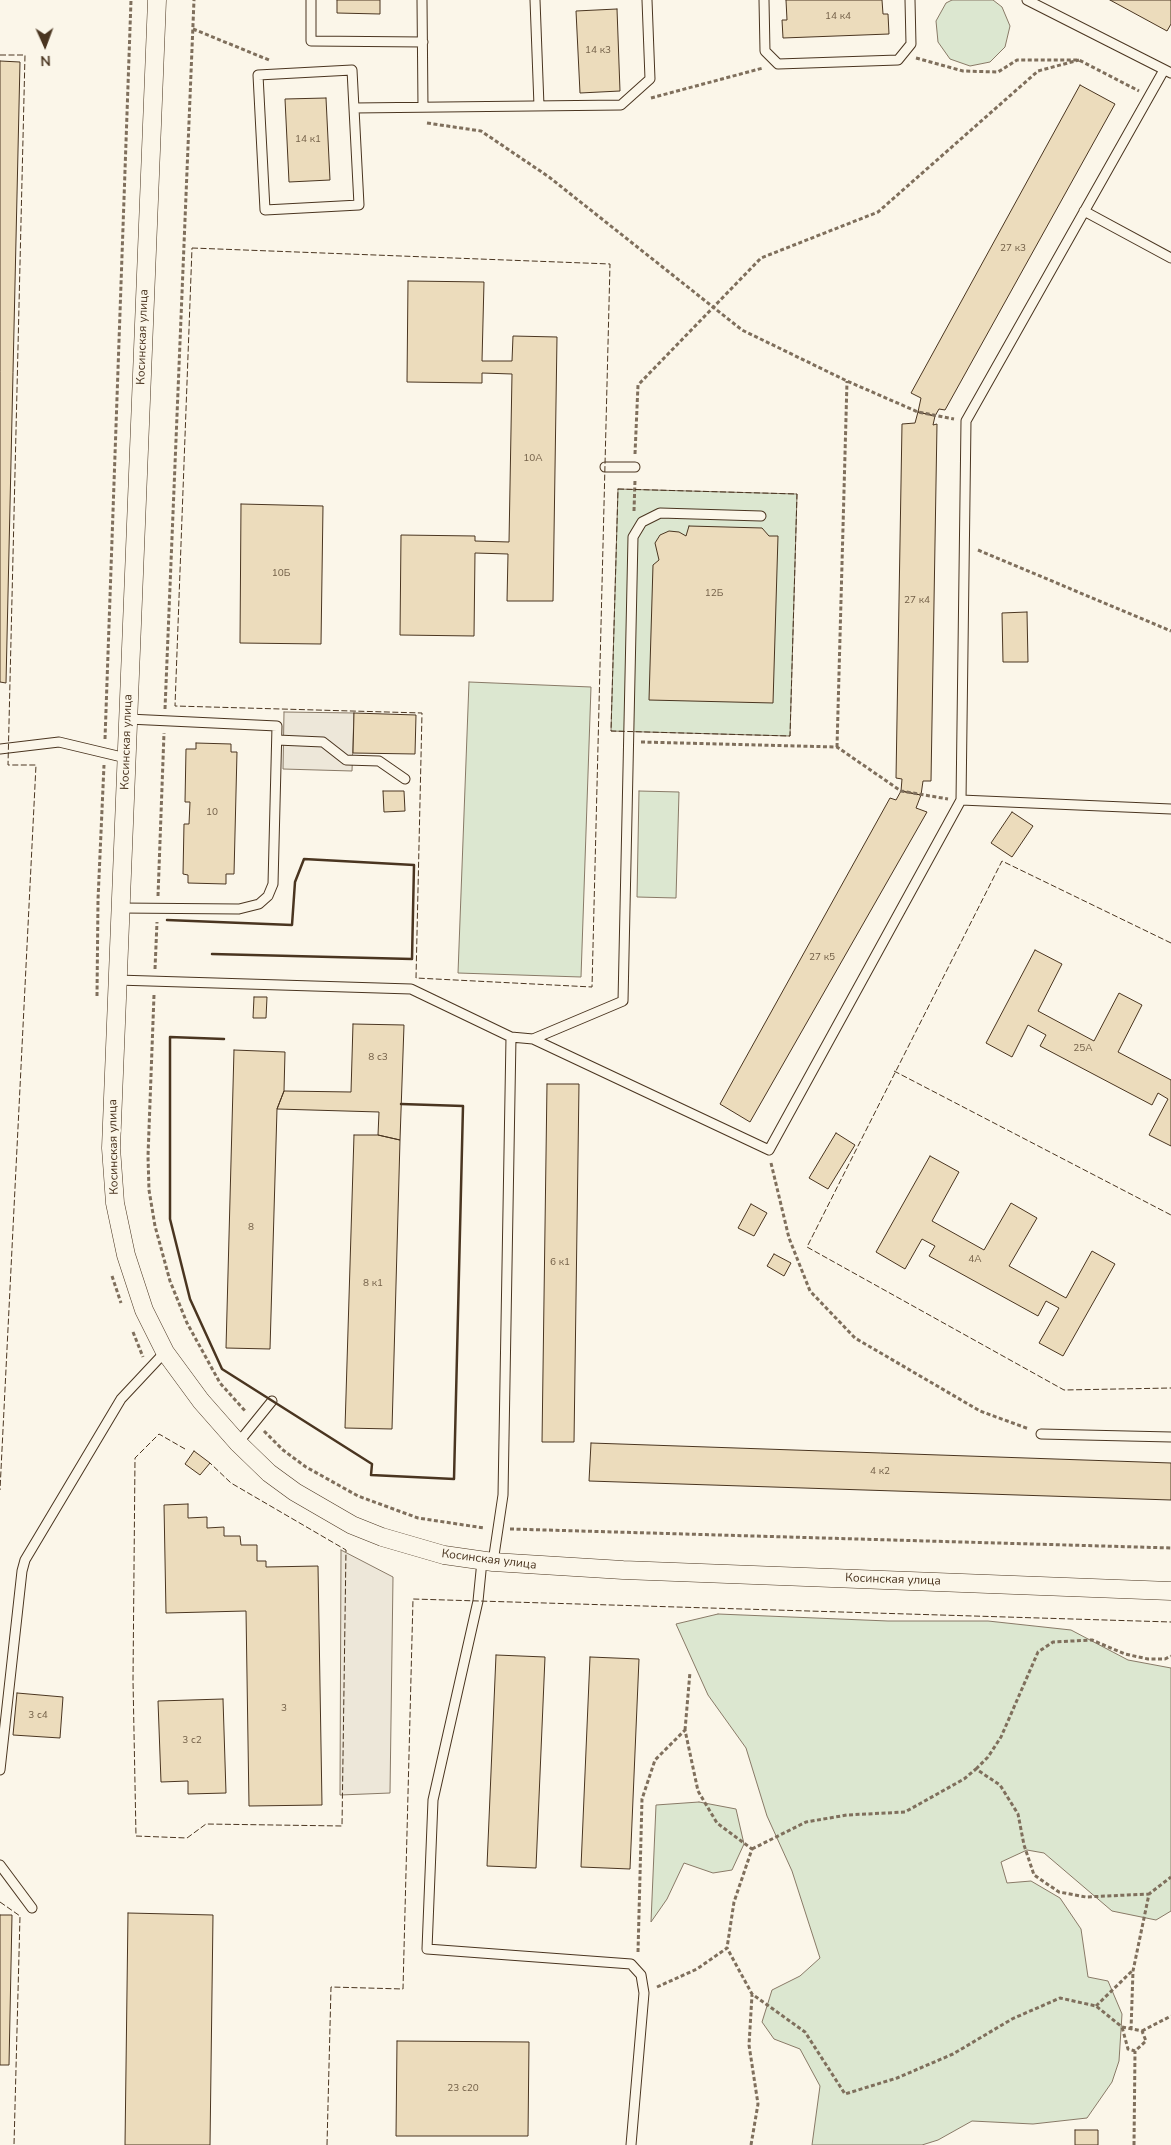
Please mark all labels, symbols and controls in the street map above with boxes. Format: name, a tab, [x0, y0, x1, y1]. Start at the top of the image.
house number: 14 к4	[825, 11, 851, 23]
north arrow	[20, 20, 70, 70]
house number: 14 к3	[585, 45, 611, 57]
text: N	[40, 51, 51, 70]
house number: 14 к1	[295, 134, 321, 146]
house number: 27 к3	[1000, 243, 1026, 255]
street label: Косинская улица	[134, 289, 152, 385]
house number: 10А	[523, 453, 543, 465]
house number: 10Б	[272, 568, 290, 580]
house number: 12Б	[705, 588, 723, 600]
house number: 27 к4	[904, 595, 930, 607]
street label: Косинская улица	[118, 694, 136, 790]
house number: 10	[206, 807, 218, 819]
house number: 27 к5	[809, 952, 835, 964]
house number: 25А	[1073, 1043, 1093, 1055]
house number: 8 с3	[368, 1052, 388, 1064]
street label: Косинская улица	[106, 1099, 122, 1195]
house number: 8	[248, 1222, 254, 1234]
house number: 4А	[968, 1254, 982, 1266]
house number: 6 к1	[550, 1257, 570, 1269]
house number: 8 к1	[363, 1278, 383, 1290]
house number: 4 к2	[870, 1466, 890, 1478]
street label: Косинская улица	[441, 1547, 537, 1573]
street label: Косинская улица	[845, 1571, 941, 1589]
house number: 3	[281, 1703, 287, 1715]
house number: 3 с4	[28, 1710, 48, 1722]
house number: 3 с2	[182, 1735, 202, 1747]
house number: 23 с20	[447, 2083, 479, 2095]

